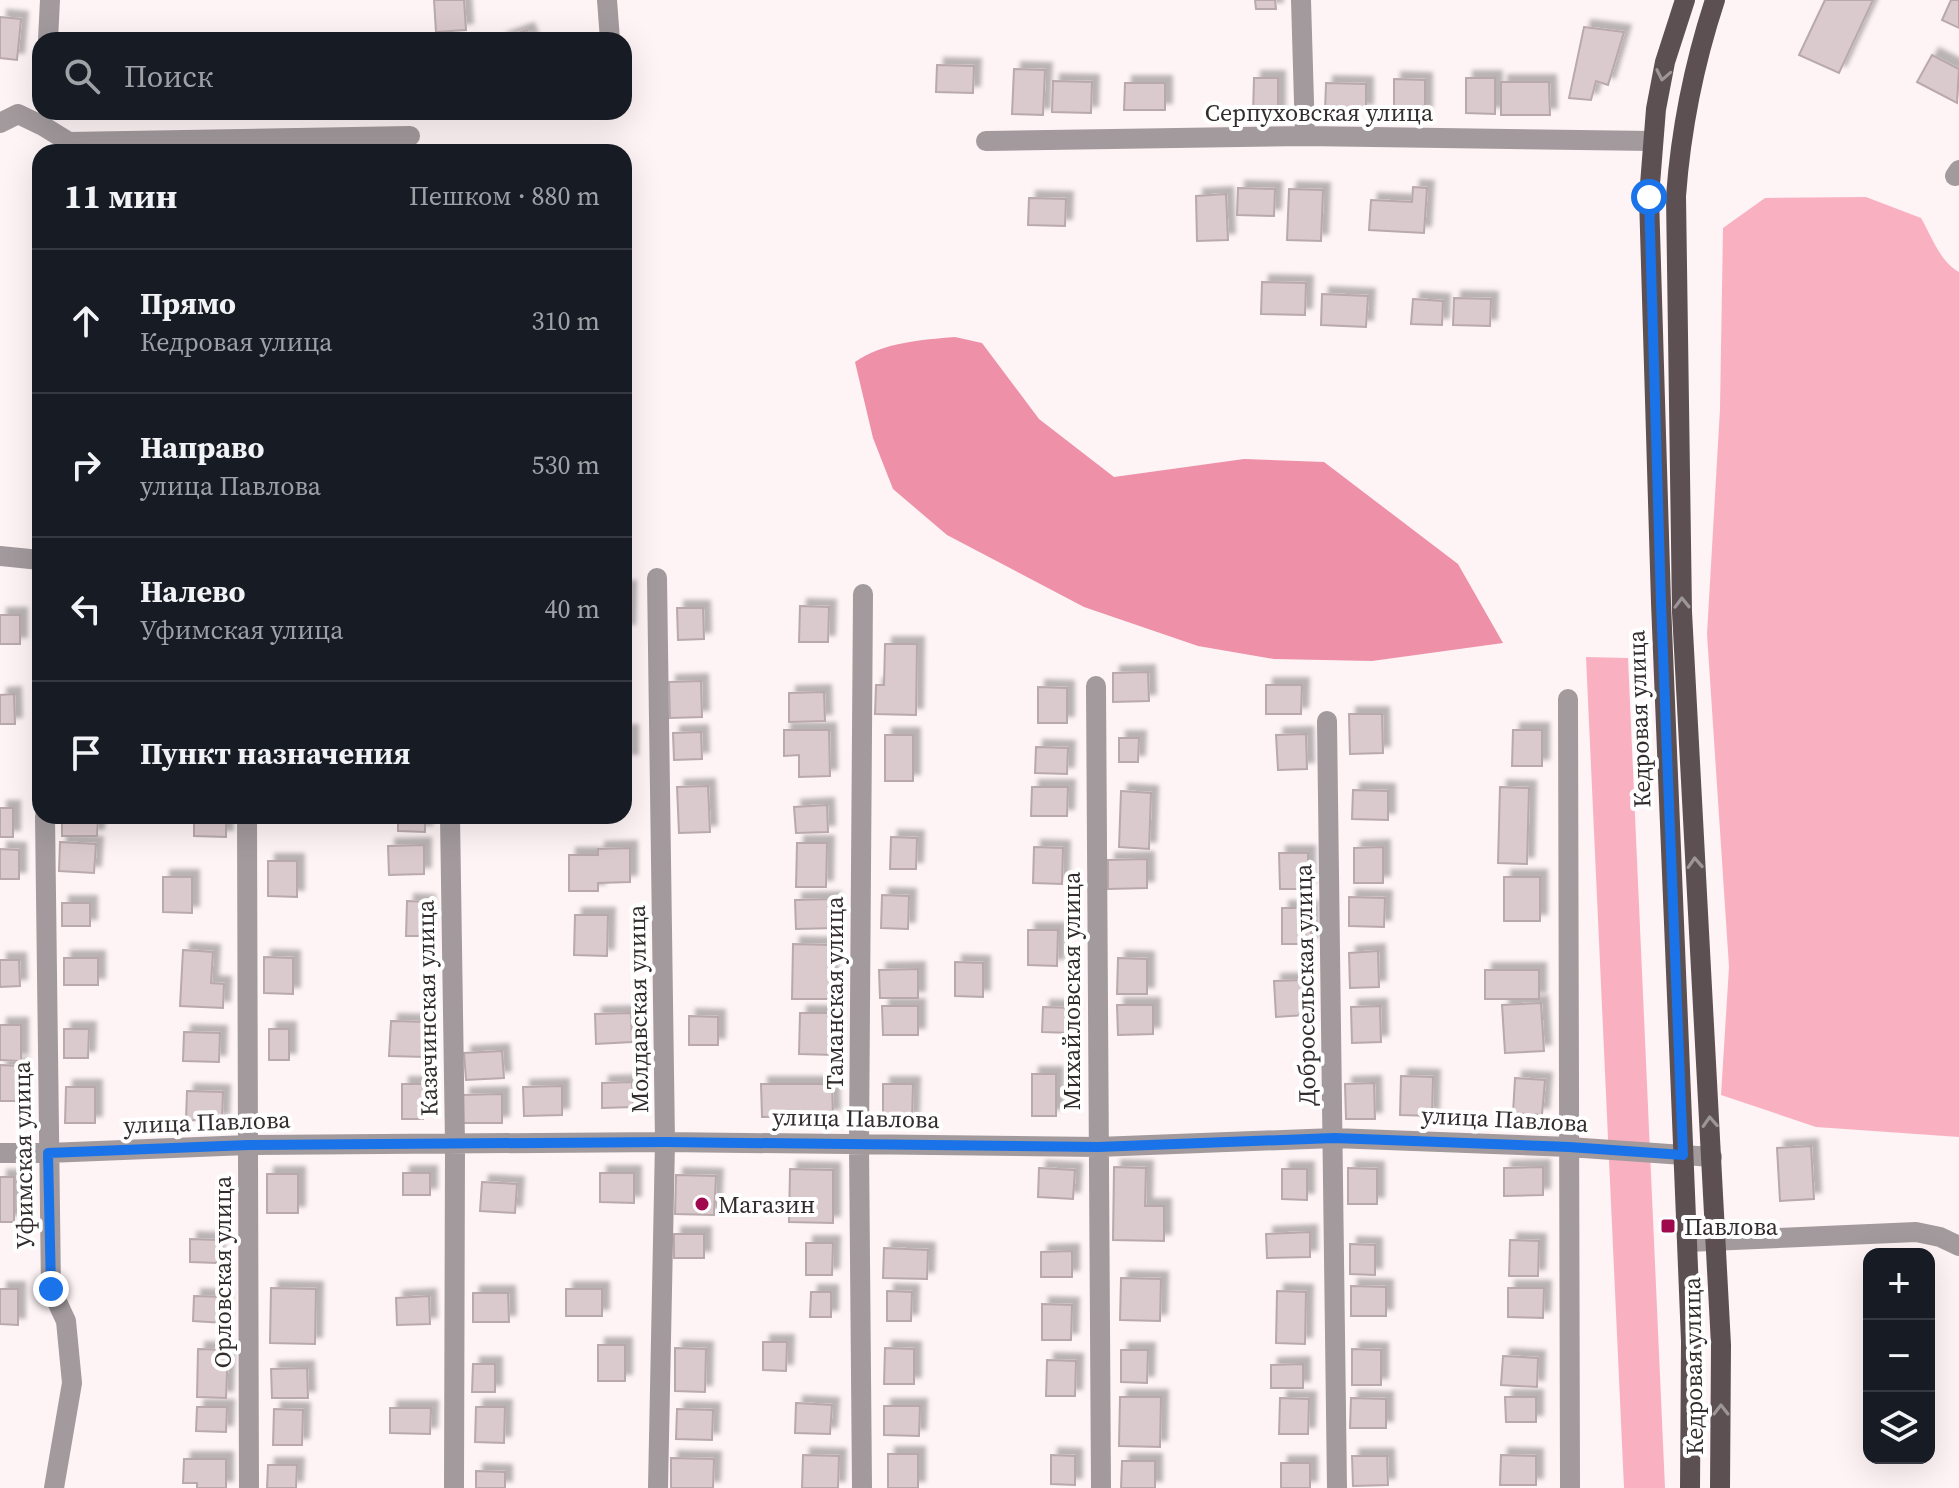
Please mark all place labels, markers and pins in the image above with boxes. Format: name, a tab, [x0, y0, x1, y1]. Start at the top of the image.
place label: Магазин	[718, 1188, 815, 1221]
marker: Магазин	[693, 1195, 711, 1213]
place label: Павлова	[1684, 1210, 1779, 1243]
marker: Павлова	[1659, 1217, 1677, 1235]

